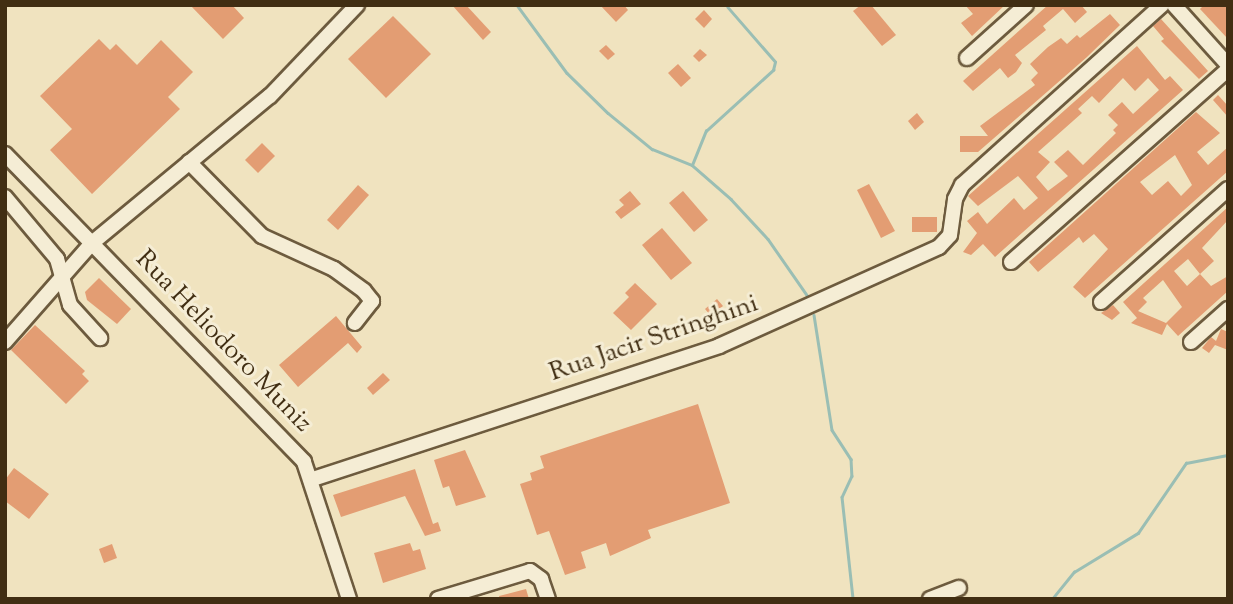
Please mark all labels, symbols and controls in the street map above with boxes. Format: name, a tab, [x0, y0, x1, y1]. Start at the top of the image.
street label: Rua Heliodoro Muniz	[128, 245, 318, 439]
street label: Rua Jacir Stringhini	[546, 289, 762, 389]

